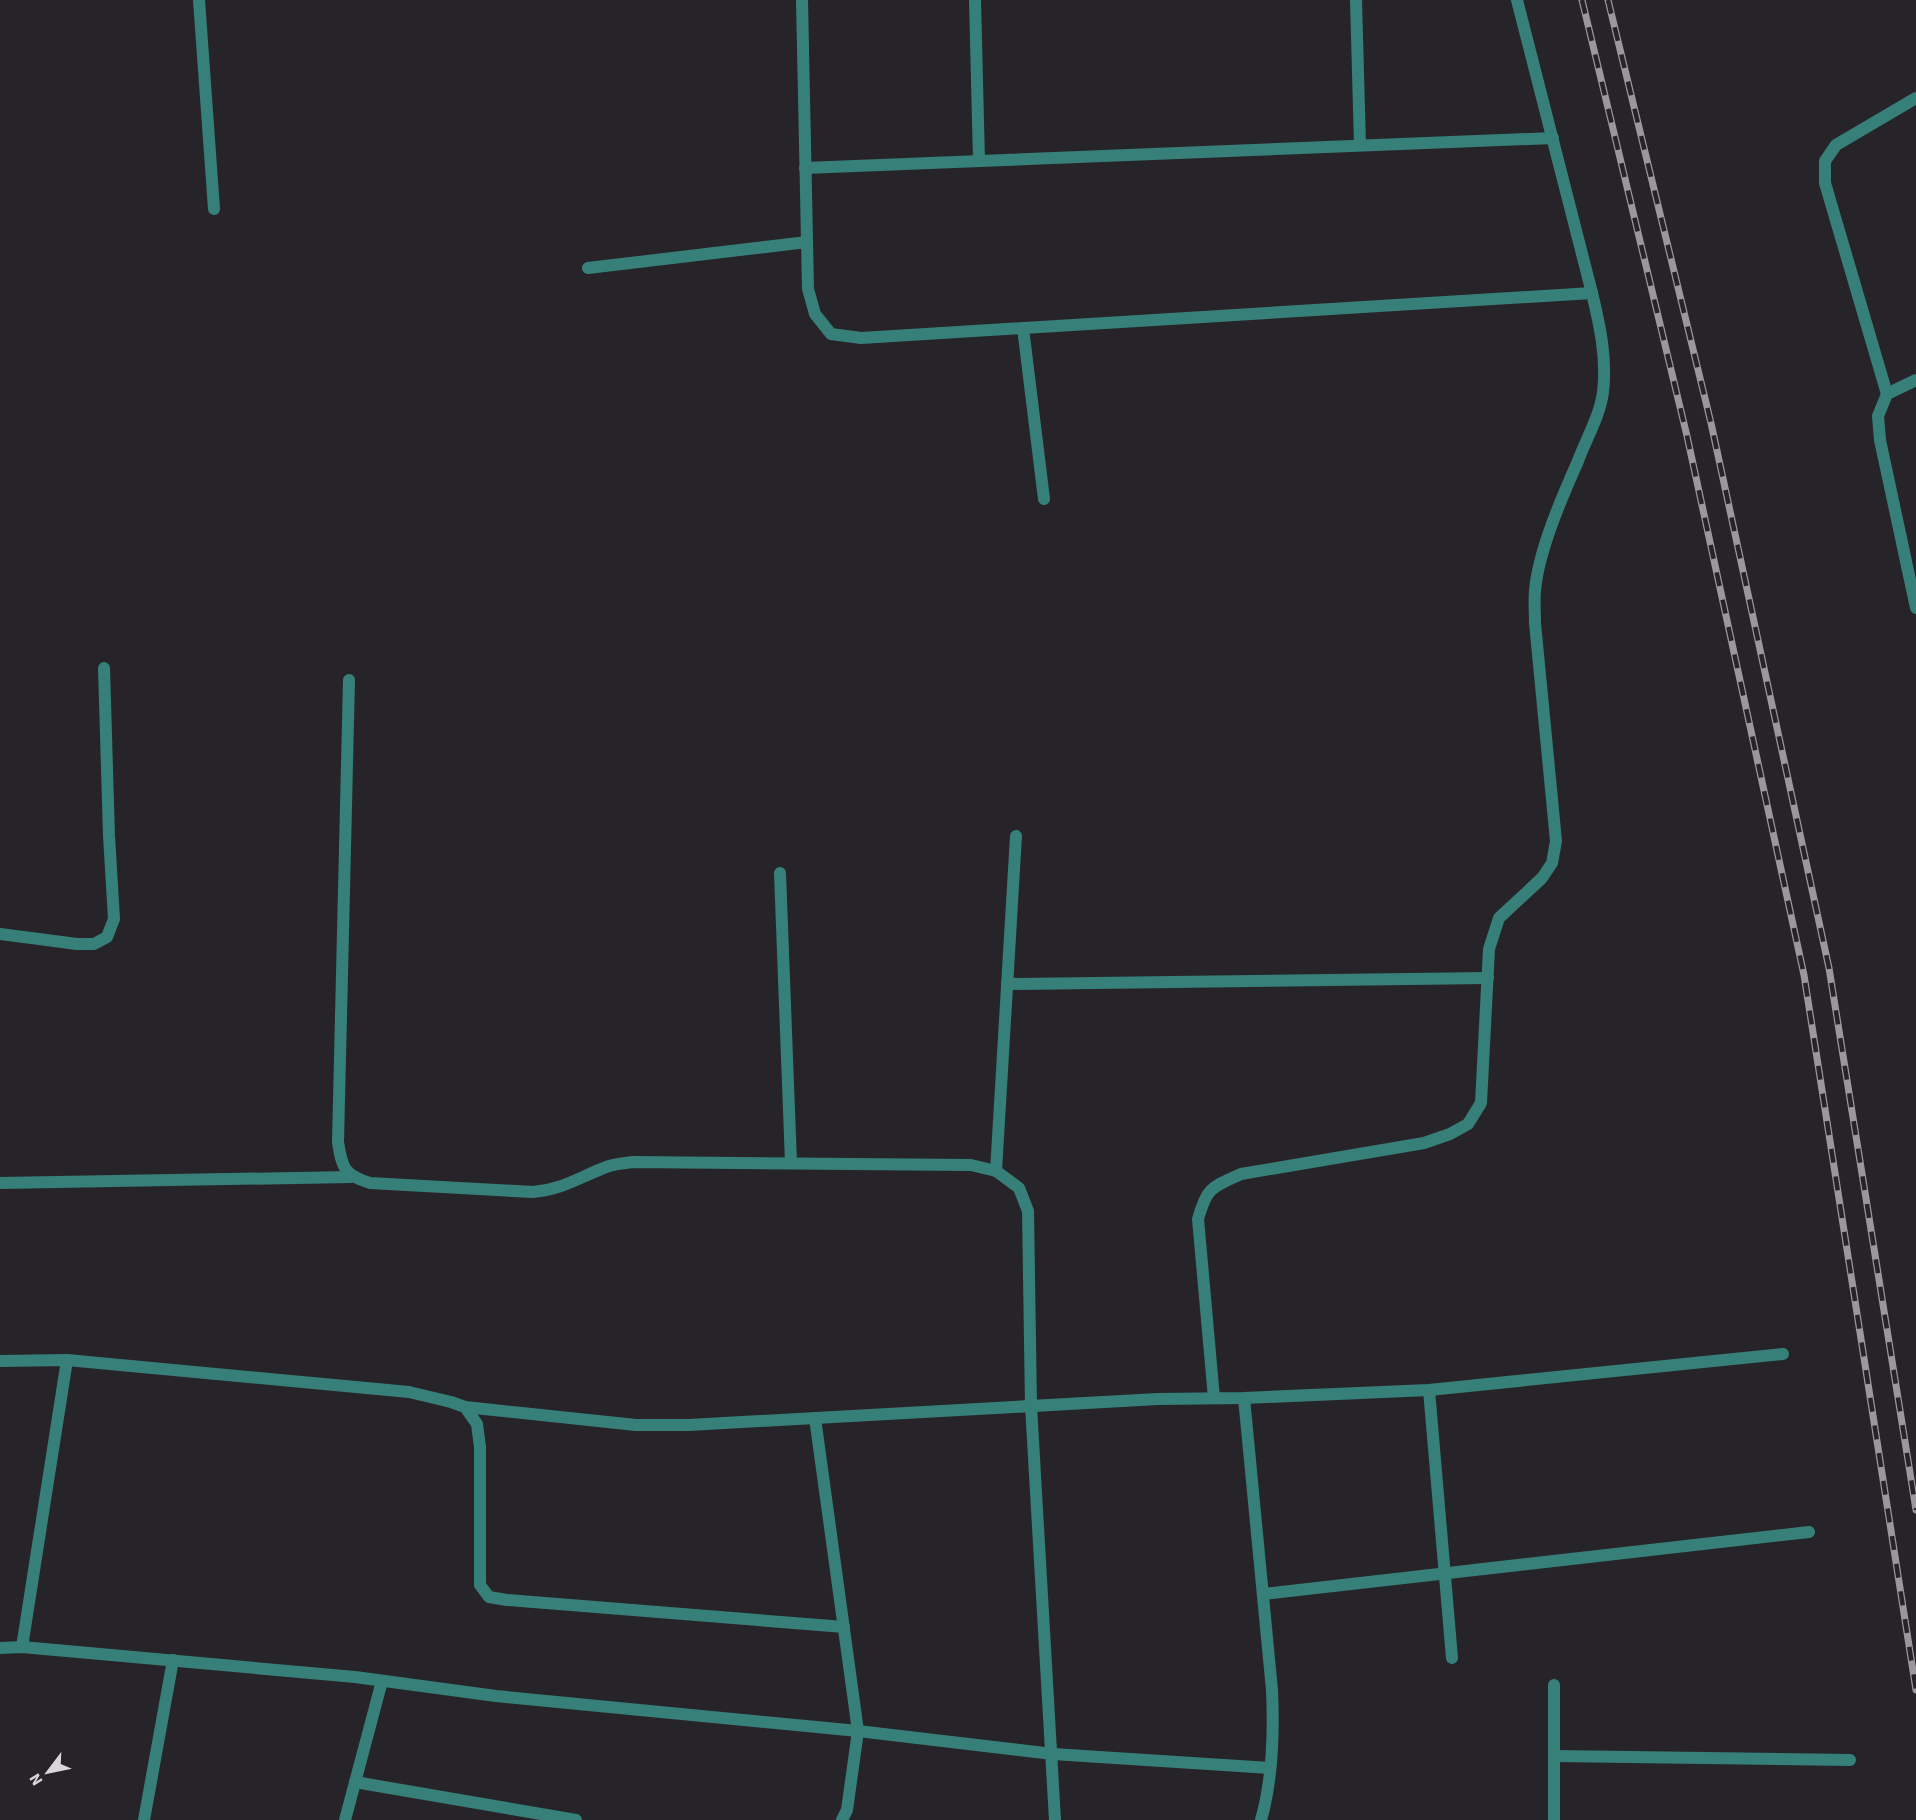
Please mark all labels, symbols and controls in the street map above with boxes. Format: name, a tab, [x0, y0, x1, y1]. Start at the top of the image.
north arrow	[18, 1742, 78, 1802]
text: N	[24, 1769, 48, 1790]

